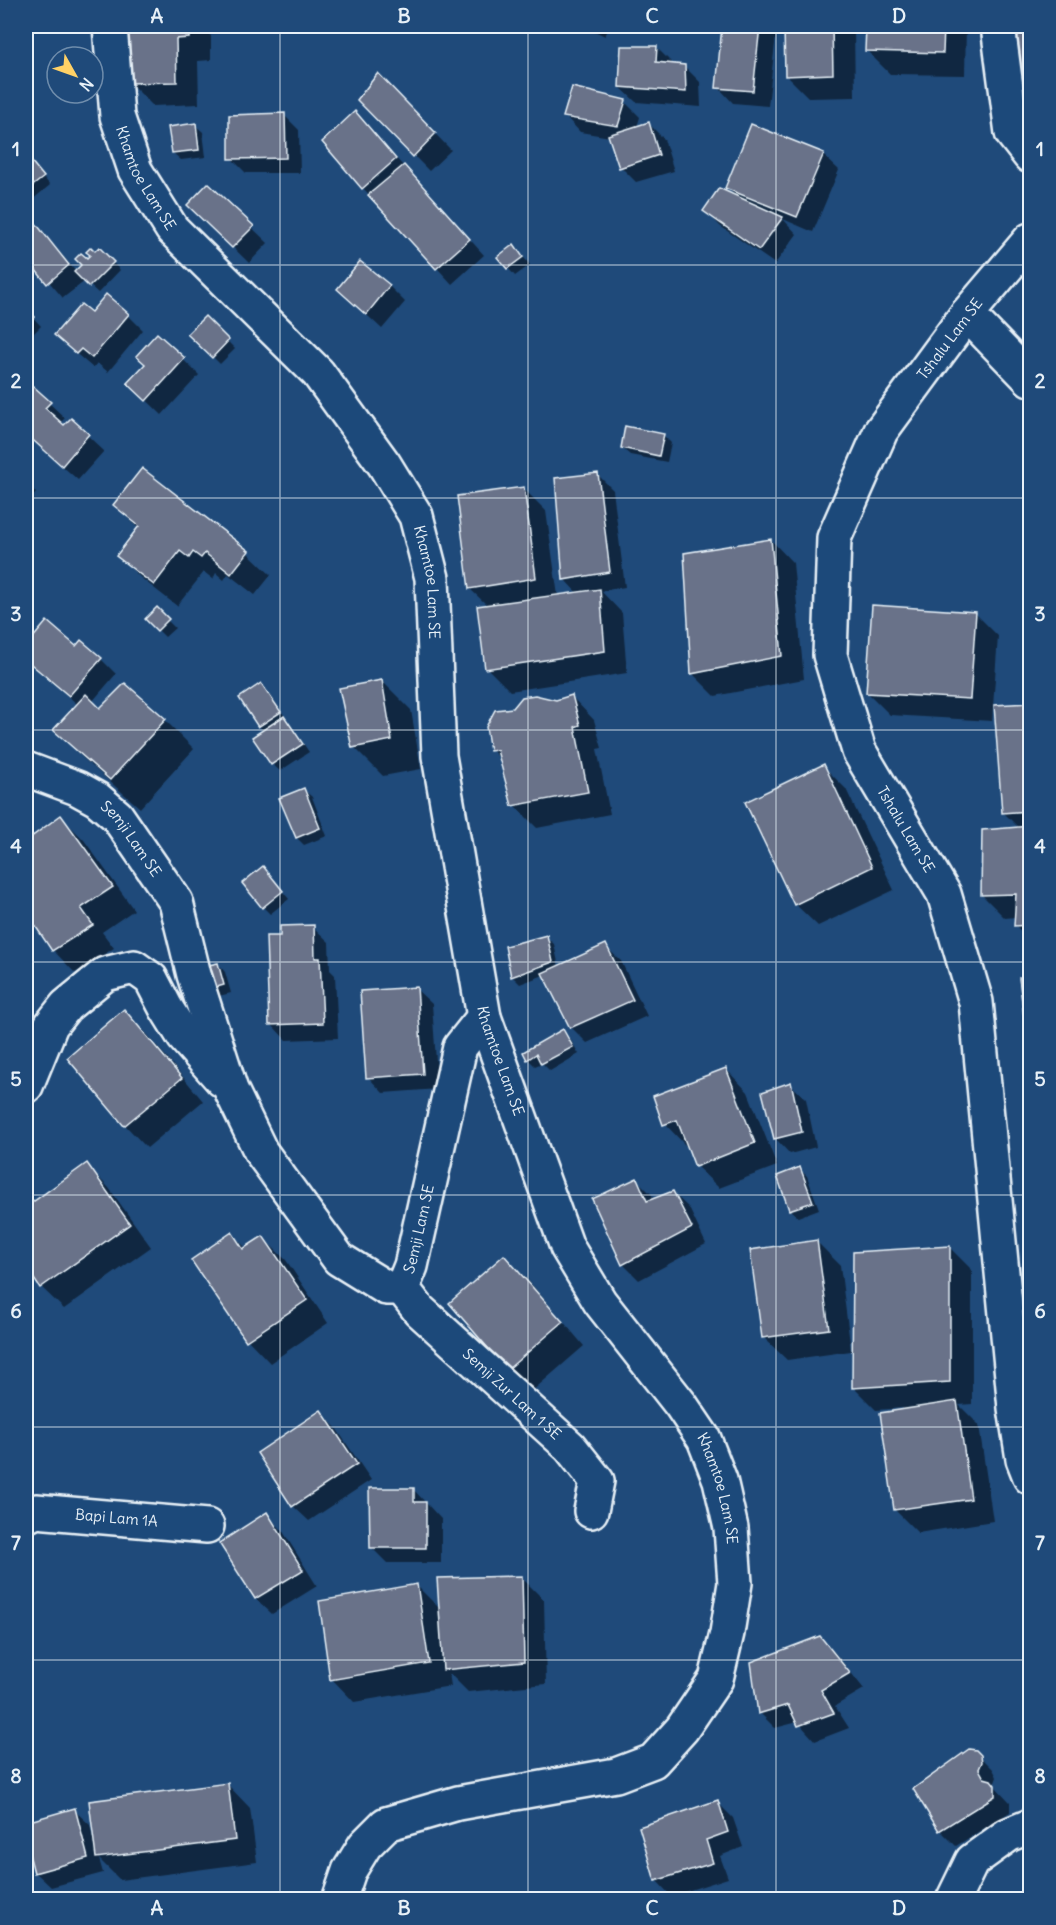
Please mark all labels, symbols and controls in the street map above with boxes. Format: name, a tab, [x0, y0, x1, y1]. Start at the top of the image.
text: A	[151, 3, 164, 28]
text: B	[397, 3, 411, 28]
text: C	[645, 3, 659, 28]
text: D	[892, 3, 906, 28]
north arrow	[45, 45, 105, 105]
text: N	[75, 74, 98, 95]
street label: Khamtoe Lam SE	[112, 123, 180, 234]
text: 1	[12, 136, 20, 161]
text: 1	[1036, 136, 1044, 161]
street label: Tshalu Lam SE	[913, 294, 986, 383]
text: 2	[11, 368, 22, 393]
text: 2	[1035, 368, 1046, 393]
street label: Khamtoe Lam SE	[410, 523, 444, 640]
text: 3	[10, 601, 22, 626]
text: 3	[1034, 601, 1046, 626]
street label: Tshalu Lam SE	[873, 783, 939, 876]
street label: Semji Lam SE	[97, 796, 166, 880]
text: 4	[10, 833, 22, 858]
text: 4	[1034, 833, 1046, 858]
street label: Khamtoe Lam SE	[473, 1004, 529, 1118]
text: 5	[10, 1066, 22, 1091]
text: 5	[1034, 1066, 1046, 1091]
street label: Semji Lam SE	[399, 1182, 438, 1276]
text: 6	[10, 1298, 22, 1323]
text: 6	[1034, 1298, 1046, 1323]
street label: Semji Zur Lam 1 SE	[459, 1344, 565, 1443]
street label: Khamtoe Lam SE	[693, 1429, 742, 1545]
street label: Bapi Lam 1A	[74, 1504, 159, 1531]
text: 7	[11, 1530, 21, 1555]
text: 7	[1035, 1530, 1045, 1555]
text: 8	[10, 1763, 22, 1788]
text: 8	[1034, 1763, 1046, 1788]
text: A	[151, 1895, 164, 1920]
text: B	[397, 1895, 411, 1920]
text: C	[645, 1895, 659, 1920]
text: D	[892, 1895, 906, 1920]

